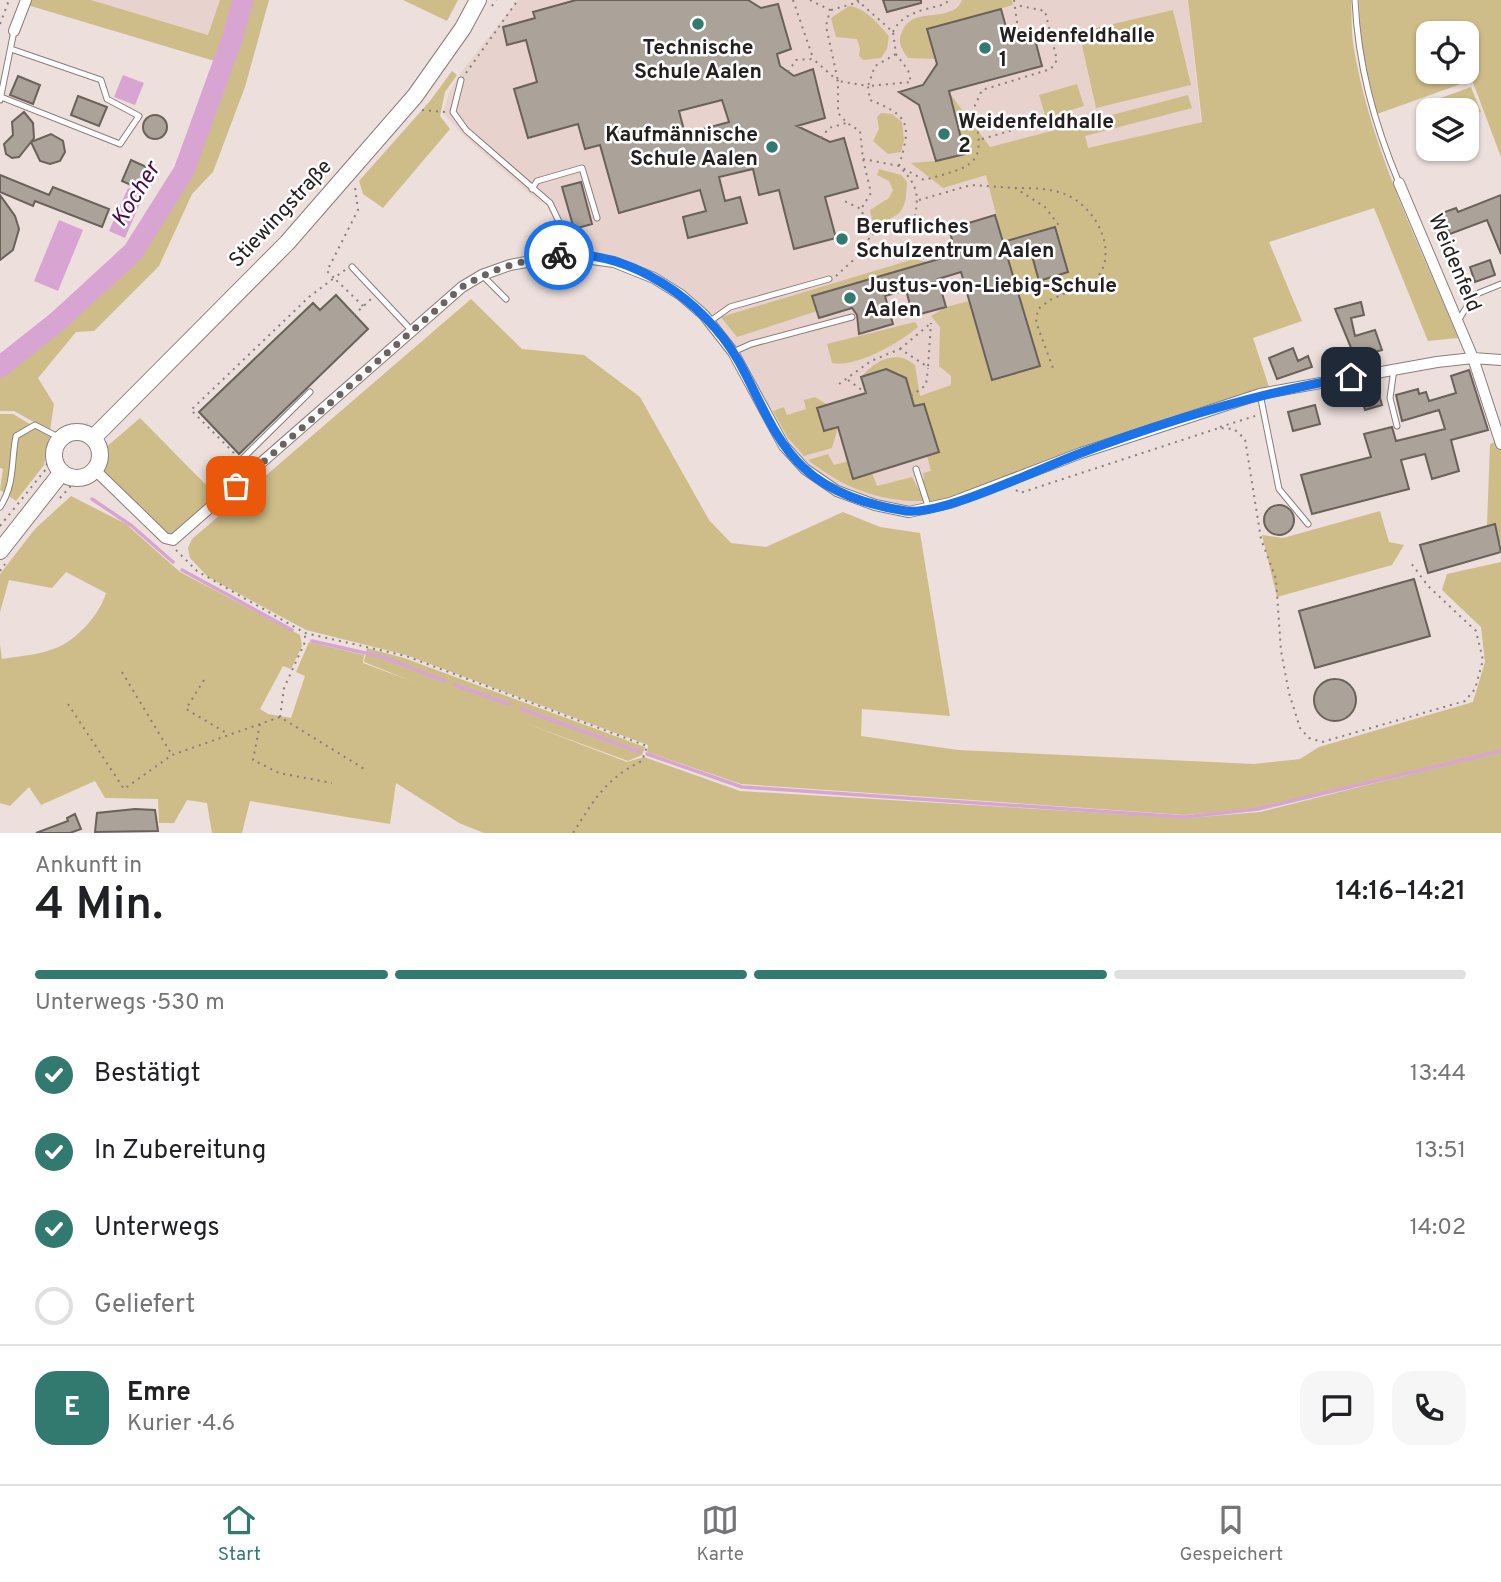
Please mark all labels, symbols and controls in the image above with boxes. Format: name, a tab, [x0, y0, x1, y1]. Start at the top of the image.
marker: Technische Schule Aalen	[690, 16, 706, 32]
map controls	[1416, 21, 1479, 161]
button: locate	[1416, 21, 1479, 84]
place label: Weidenfeldhalle 1	[999, 23, 1155, 74]
place label: Technische Schule Aalen	[634, 35, 762, 86]
marker: Weidenfeldhalle 1	[977, 40, 993, 56]
button: layers	[1416, 98, 1479, 161]
place label: Weidenfeldhalle 2	[958, 109, 1114, 160]
place label: Kaufmännische Schule Aalen	[605, 122, 758, 173]
marker: Weidenfeldhalle 2	[936, 126, 952, 142]
marker: Kaufmännische Schule Aalen	[764, 139, 780, 155]
street label: Stiewingstraße	[224, 154, 338, 274]
water label: Kocher	[106, 155, 169, 233]
street label: Weidenfeld	[1421, 210, 1487, 316]
place label: Berufliches Schulzentrum Aalen	[856, 214, 1054, 265]
courier	[524, 220, 594, 290]
marker: Berufliches Schulzentrum Aalen	[834, 231, 850, 247]
icon: bike	[540, 236, 578, 274]
place label: Justus-von-Liebig-Schule Aalen	[864, 273, 1117, 324]
marker: Justus-von-Liebig-Schule Aalen	[842, 290, 858, 306]
pin	[1321, 347, 1381, 407]
icon: home	[1332, 358, 1370, 396]
pin	[206, 456, 266, 516]
icon: bag	[217, 467, 255, 505]
text: Ankunft in	[35, 852, 142, 881]
text: 14:16–14:21	[1335, 876, 1466, 909]
text: 4 Min.	[35, 877, 163, 936]
text: Unterwegs · 530 m	[35, 989, 225, 1018]
icon: check	[35, 1056, 73, 1094]
text: Bestätigt	[94, 1058, 201, 1091]
text: 13:44	[1410, 1060, 1466, 1089]
icon: check	[35, 1133, 73, 1171]
text: In Zubereitung	[94, 1135, 266, 1168]
text: 13:51	[1416, 1137, 1466, 1166]
icon: check	[35, 1210, 73, 1248]
text: Unterwegs	[94, 1212, 220, 1245]
text: 14:02	[1410, 1214, 1466, 1243]
text: Geliefert	[94, 1289, 195, 1322]
button: chat	[1300, 1371, 1374, 1445]
button: phone	[1392, 1371, 1466, 1445]
text: Emre	[127, 1377, 191, 1410]
text: E	[64, 1392, 80, 1425]
text: Kurier · 4.6	[127, 1410, 235, 1439]
tab: Start	[218, 1501, 261, 1567]
tab: Karte	[697, 1501, 744, 1567]
tab: Gespeichert	[1179, 1501, 1283, 1567]

